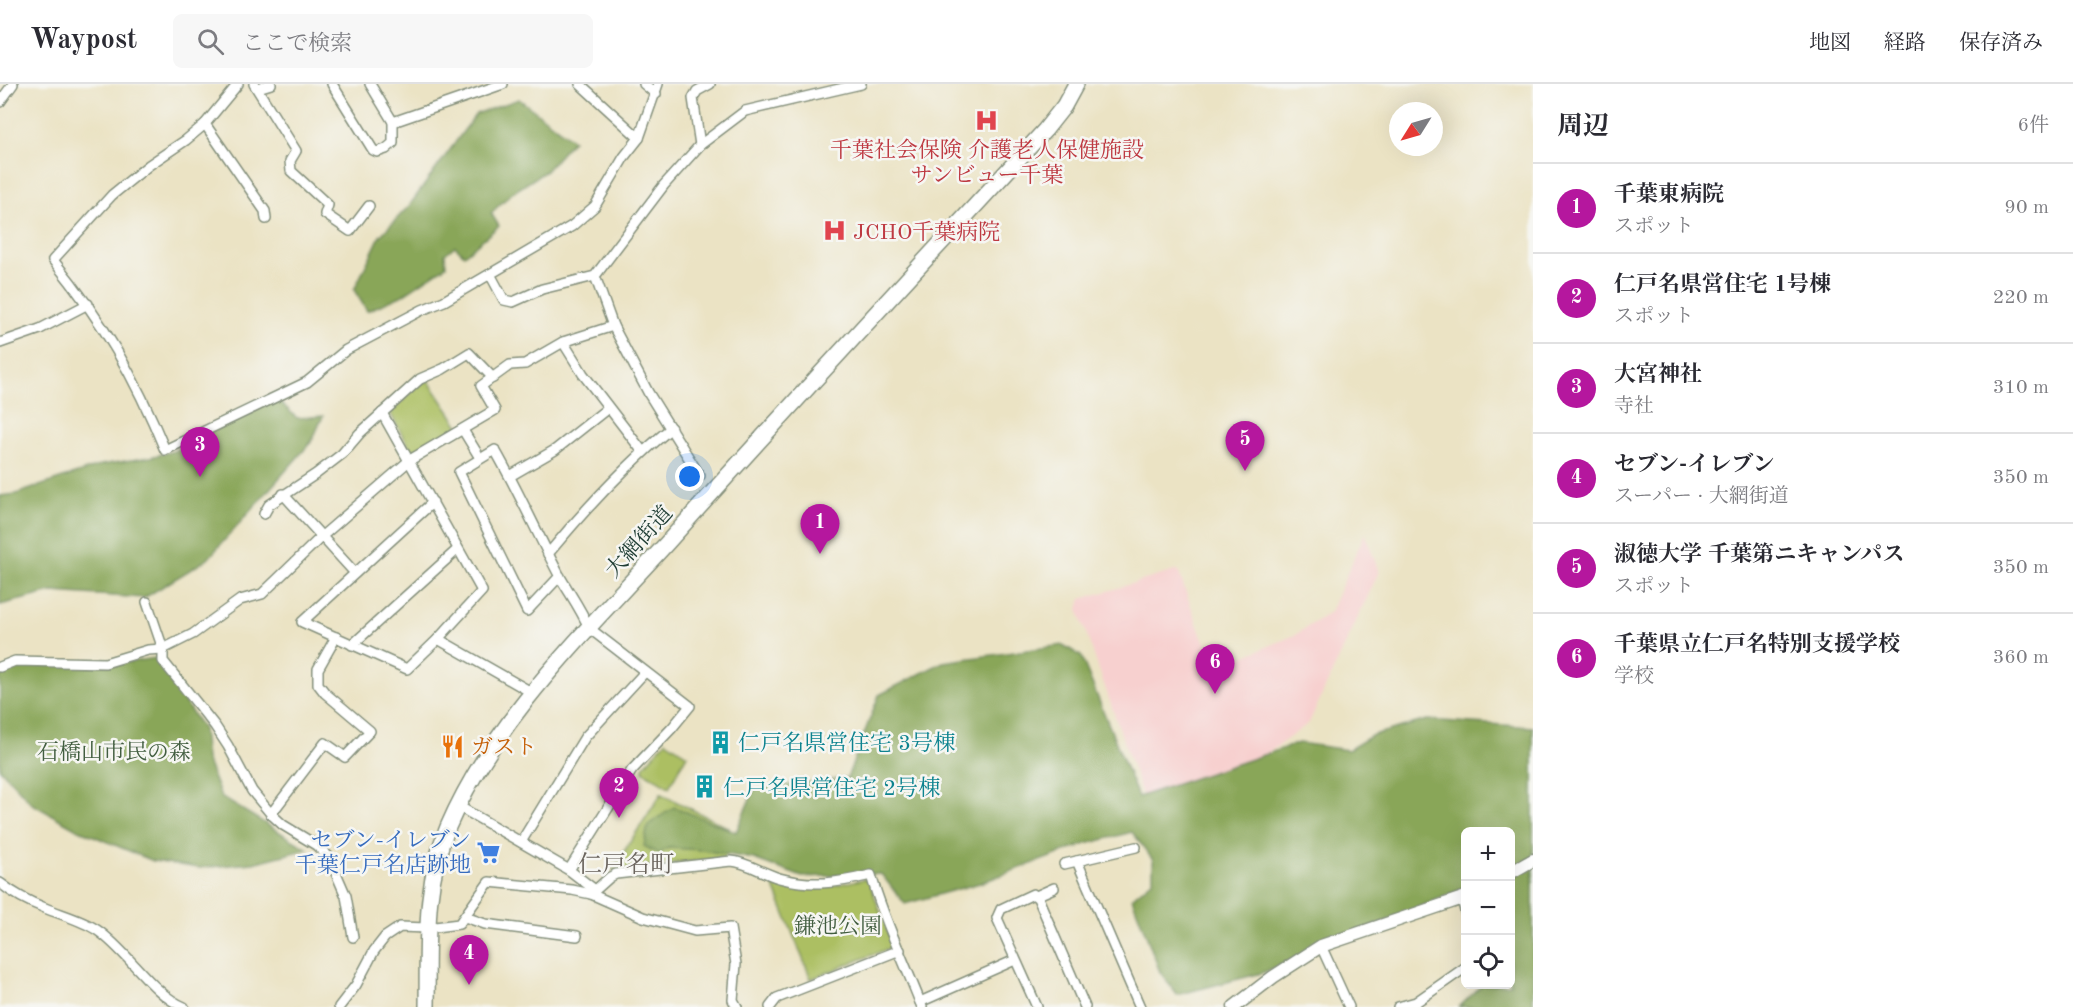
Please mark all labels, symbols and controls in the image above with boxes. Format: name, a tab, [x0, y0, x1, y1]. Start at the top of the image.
search box	[173, 14, 593, 68]
icon: search	[194, 25, 227, 58]
text: Waypost	[30, 27, 137, 55]
text: ここで検索	[242, 33, 352, 55]
text: 地図	[1809, 33, 1851, 54]
text: 経路	[1884, 33, 1926, 54]
text: 保存済み	[1959, 33, 2043, 54]
north arrow	[1389, 102, 1443, 156]
hospital icon: 千葉社会保険 介護老人保健施設 サンビュー千葉	[974, 107, 1000, 133]
text: 周辺	[1557, 114, 1609, 140]
text: 6件	[2017, 116, 2049, 136]
place label: 千葉社会保険 介護老人保健施設 サンビュー千葉	[830, 138, 1144, 187]
text: 千葉東病院	[1614, 184, 1724, 206]
text: 1	[1571, 198, 1582, 218]
text: 90 m	[2004, 198, 2049, 218]
text: スポット	[1614, 217, 1694, 237]
hospital icon: JCHO千葉病院	[822, 218, 848, 244]
place label: JCHO千葉病院	[853, 220, 1000, 244]
text: 仁戸名県営住宅 1号棟	[1614, 274, 1831, 296]
text: 2	[1571, 288, 1582, 308]
text: 220 m	[1993, 288, 2049, 308]
text: スポット	[1614, 307, 1694, 327]
text: 大宮神社	[1614, 364, 1702, 386]
text: 3	[1571, 378, 1582, 398]
text: 310 m	[1993, 378, 2049, 398]
text: 寺社	[1614, 397, 1654, 417]
pin: 5	[1226, 422, 1264, 471]
pin: 3	[180, 428, 220, 477]
text: セブン-イレブン	[1614, 454, 1774, 476]
your location	[675, 462, 704, 491]
text: 4	[1571, 468, 1582, 488]
text: 350 m	[1993, 468, 2049, 488]
text: スーパー · 大網街道	[1614, 487, 1789, 507]
street label: 大網街道	[600, 501, 677, 582]
pin: 1	[800, 504, 840, 554]
text: 淑徳大学 千葉第ニキャンパス	[1614, 544, 1905, 566]
text: 5	[1571, 558, 1582, 578]
text: 350 m	[1993, 558, 2049, 578]
text: スポット	[1614, 577, 1694, 597]
text: 千葉県立仁戸名特別支援学校	[1614, 634, 1900, 656]
pin: 6	[1196, 644, 1234, 694]
text: 6	[1571, 648, 1582, 668]
text: 360 m	[1993, 648, 2049, 668]
text: 学校	[1614, 667, 1654, 687]
building icon: 仁戸名県営住宅 3号棟	[707, 729, 733, 755]
place label: 仁戸名県営住宅 3号棟	[738, 731, 955, 755]
restaurant icon: ガスト	[440, 733, 466, 759]
place label: ガスト	[471, 736, 537, 759]
park label: 石橋山市民の森	[37, 740, 191, 764]
pin: 2	[600, 768, 638, 818]
building icon: 仁戸名県営住宅 2号棟	[692, 774, 718, 800]
place label: 仁戸名県営住宅 2号棟	[723, 776, 940, 800]
map controls	[1461, 827, 1515, 989]
button: +	[1461, 827, 1515, 881]
place label: セブン-イレブン 千葉仁戸名店跡地	[295, 829, 471, 877]
supermarket icon: セブン-イレブン 千葉仁戸名店跡地	[476, 839, 502, 865]
district label: 仁戸名町	[578, 851, 674, 878]
button: −	[1461, 881, 1515, 935]
park label: 鎌池公園	[794, 914, 882, 938]
button: locate	[1461, 935, 1515, 989]
pin: 4	[450, 936, 488, 985]

